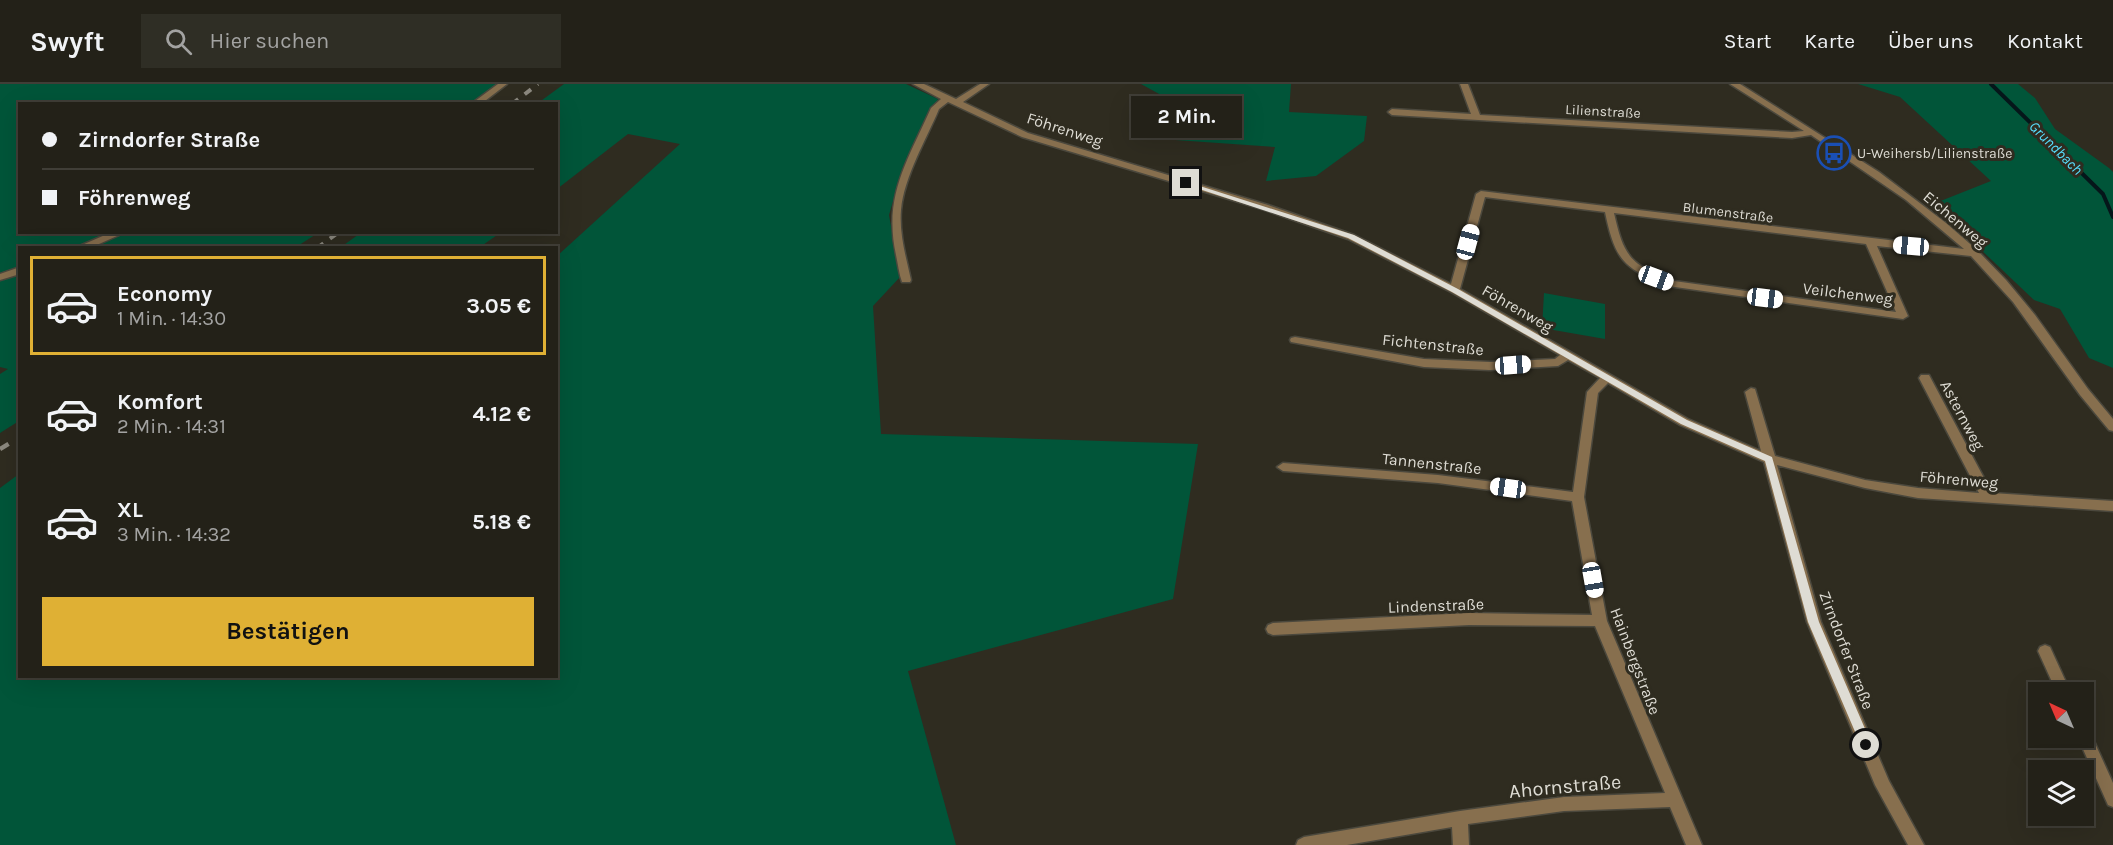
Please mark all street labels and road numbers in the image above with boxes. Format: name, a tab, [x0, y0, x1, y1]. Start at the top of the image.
street label: Lilienstraße	[1565, 101, 1641, 122]
street label: Föhrenweg	[1024, 108, 1105, 151]
street label: Eichenweg	[1920, 187, 1992, 252]
street label: Blumenstraße	[1682, 199, 1774, 226]
street label: Veilchenweg	[1802, 279, 1894, 308]
street label: Föhrenweg	[1479, 280, 1557, 336]
street label: Fichtenstraße	[1381, 330, 1485, 359]
street label: Asternweg	[1936, 377, 1989, 453]
street label: Tannenstraße	[1381, 449, 1482, 478]
street label: Föhrenweg	[1919, 467, 1999, 492]
street label: Zirndorfer Straße	[1815, 588, 1878, 712]
street label: Lindenstraße	[1388, 594, 1484, 617]
street label: Hainbergstraße	[1606, 605, 1665, 717]
street label: Ahornstraße	[1508, 770, 1622, 803]

